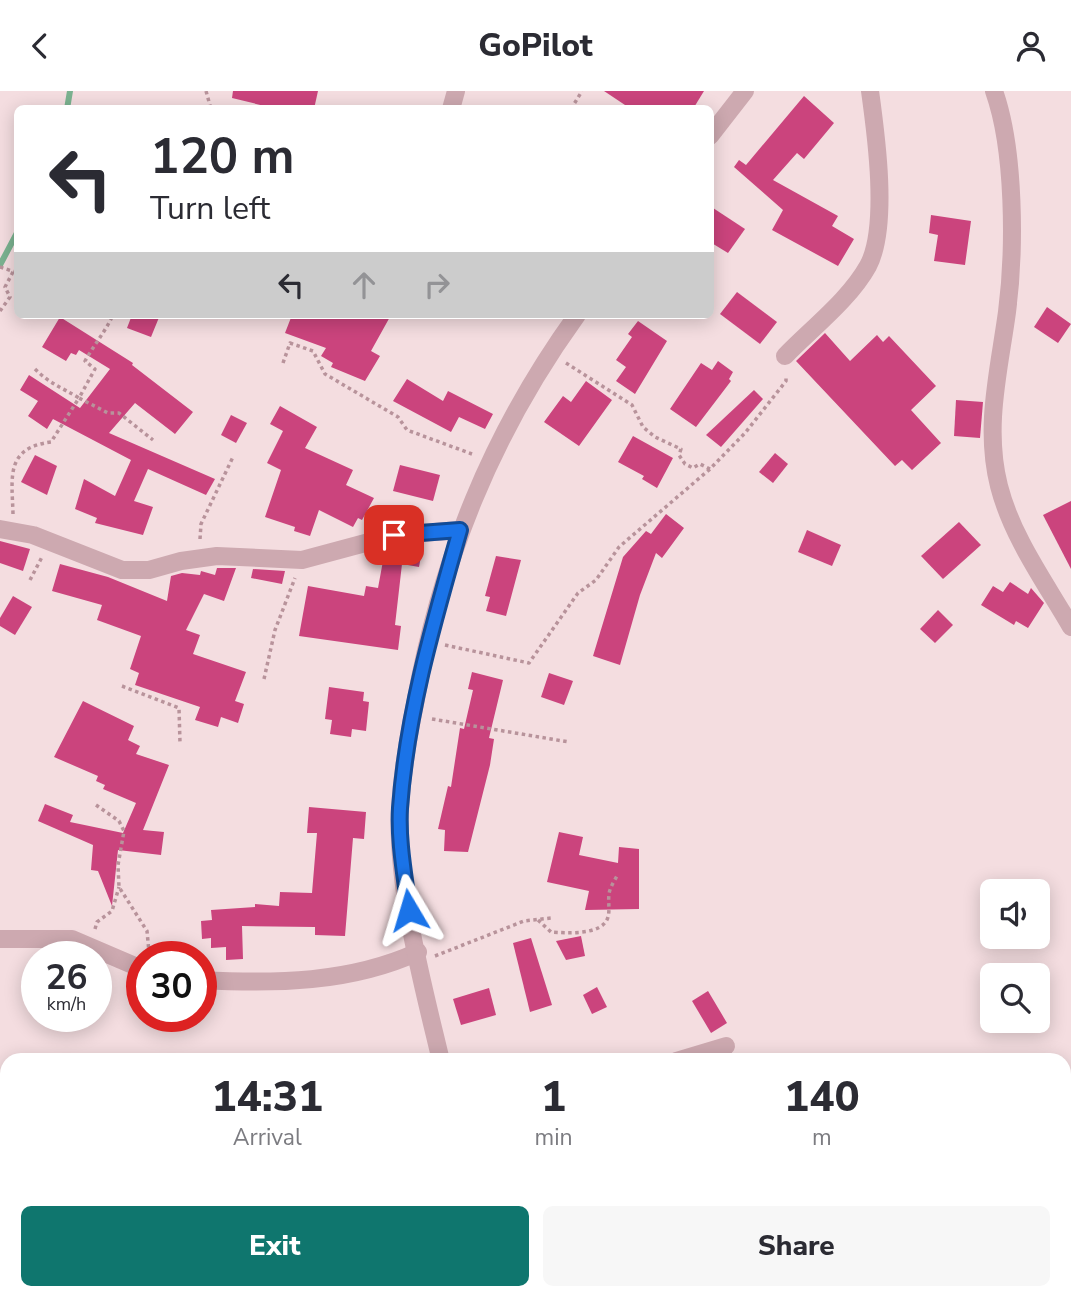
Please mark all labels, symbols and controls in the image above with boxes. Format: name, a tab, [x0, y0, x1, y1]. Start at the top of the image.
text: GoPilot	[478, 24, 593, 67]
icon: back	[21, 27, 59, 65]
icon: person	[1012, 27, 1050, 65]
text: 120 m	[150, 123, 294, 190]
icon: left	[35, 133, 126, 224]
text: Turn left	[150, 187, 270, 230]
icon: left	[272, 266, 310, 304]
icon: ahead	[345, 266, 383, 304]
icon: right	[418, 266, 456, 304]
pin	[364, 505, 424, 565]
icon: arrive	[375, 516, 413, 554]
position arrow	[372, 873, 446, 947]
map controls	[980, 879, 1050, 1033]
button: sound	[980, 879, 1050, 949]
speed limit sign: 30	[126, 941, 217, 1032]
text: 26	[45, 954, 88, 1001]
button: search	[980, 963, 1050, 1033]
text: km/h	[47, 992, 86, 1016]
text: 14:31	[211, 1069, 323, 1126]
text: 1	[541, 1069, 566, 1126]
text: 140	[784, 1069, 860, 1126]
text: Arrival	[233, 1122, 302, 1153]
text: min	[535, 1122, 573, 1153]
text: m	[812, 1122, 832, 1153]
button: Exit	[21, 1206, 529, 1286]
button: Share	[543, 1206, 1050, 1286]

